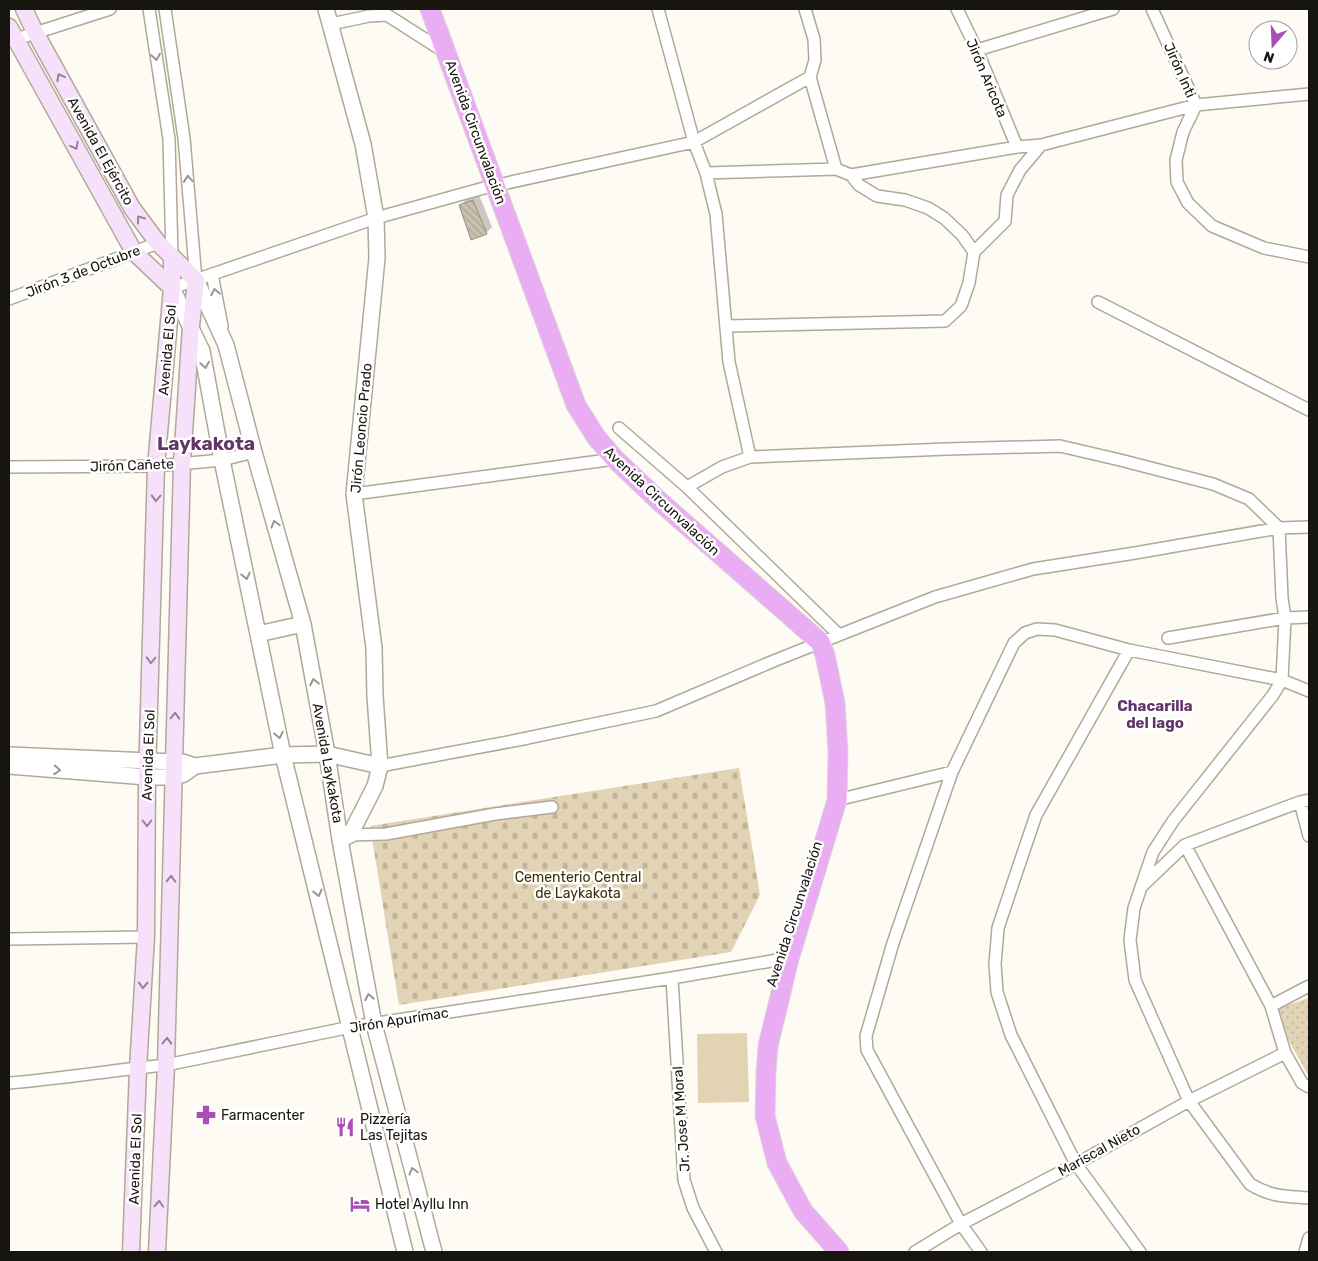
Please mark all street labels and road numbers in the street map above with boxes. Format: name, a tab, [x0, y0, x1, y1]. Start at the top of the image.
street label: Jirón Aricota	[962, 36, 1011, 120]
street label: Jirón Inti	[1160, 40, 1199, 100]
street label: Avenida Circunvalación	[442, 58, 510, 206]
street label: Avenida El Ejército	[64, 94, 137, 208]
street label: Jirón 3 de Octubre	[24, 242, 143, 301]
street label: Avenida El Sol	[155, 304, 180, 396]
street label: Jirón Leoncio Prado	[347, 362, 376, 494]
street label: Avenida Circunvalación	[600, 443, 723, 559]
street label: Jirón Cañete	[90, 456, 174, 475]
street label: Avenida Laykakota	[309, 702, 346, 824]
street label: Avenida El Sol	[138, 709, 159, 801]
street label: Avenida Circunvalación	[763, 839, 826, 989]
street label: Jirón Apurímac	[348, 1004, 450, 1037]
street label: Jr. Jose M Moral	[669, 1066, 694, 1172]
street label: Avenida El Sol	[125, 1113, 146, 1205]
street label: Mariscal Nieto	[1055, 1121, 1143, 1180]

